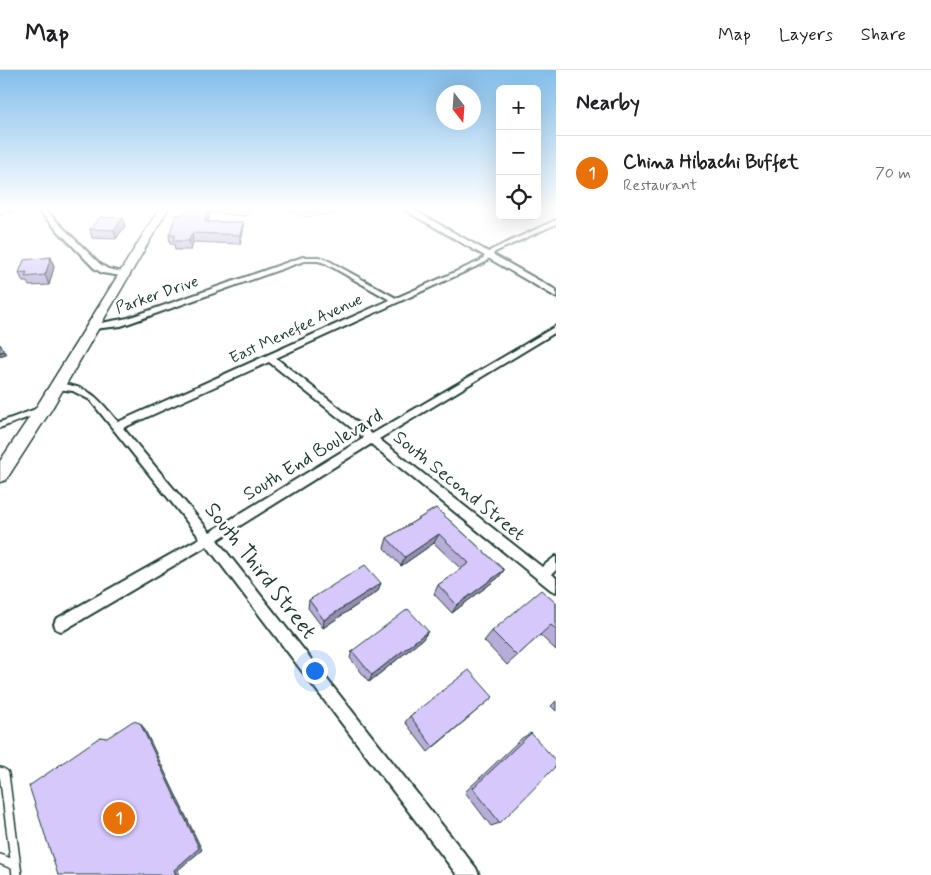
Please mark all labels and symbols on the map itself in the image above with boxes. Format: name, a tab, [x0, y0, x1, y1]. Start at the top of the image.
north arrow	[436, 85, 481, 130]
street label: Parker Drive	[113, 271, 201, 319]
street label: East Menefee Avenue	[226, 289, 366, 369]
street label: South End Boulevard	[238, 403, 388, 507]
street label: South Second Street	[388, 425, 530, 547]
street label: South Third Street	[198, 497, 322, 645]
your location	[302, 658, 328, 684]
pin: 1	[103, 799, 135, 837]

